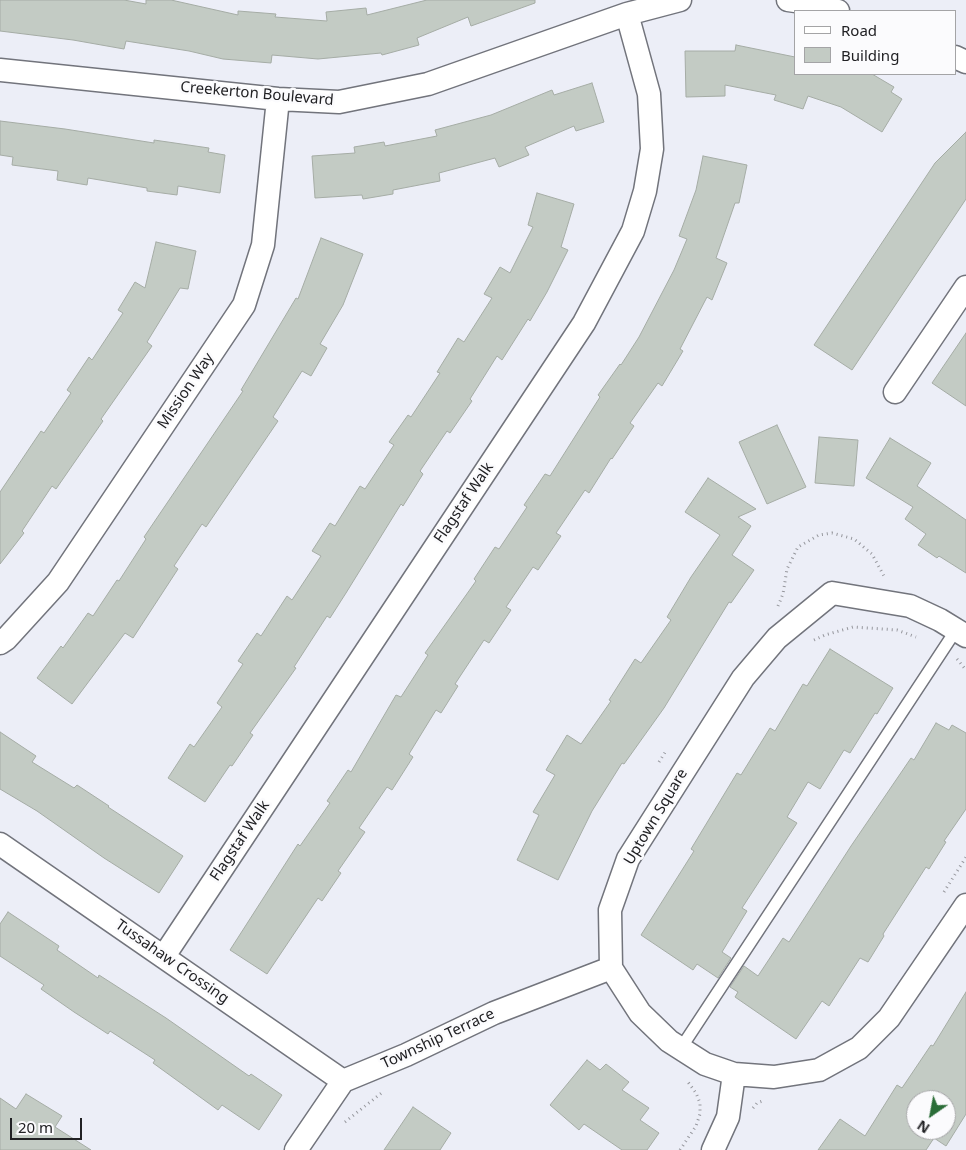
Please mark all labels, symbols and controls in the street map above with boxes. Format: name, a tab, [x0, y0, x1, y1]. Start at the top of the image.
legend	[794, 10, 956, 75]
text: Road	[841, 20, 877, 40]
text: Building	[841, 45, 899, 65]
street label: Creekerton Boulevard	[180, 78, 334, 110]
street label: Mission Way	[154, 350, 218, 432]
street label: Flagstaf Walk	[430, 459, 498, 547]
street label: Uptown Square	[620, 766, 692, 868]
street label: Flagstaf Walk	[206, 797, 274, 885]
street label: Tussahaw Crossing	[112, 916, 232, 1008]
street label: Township Terrace	[379, 1005, 497, 1073]
north arrow	[906, 1090, 956, 1140]
scale bar	[12, 1108, 85, 1140]
text: N	[913, 1116, 933, 1138]
text: 20 m	[18, 1117, 53, 1137]

